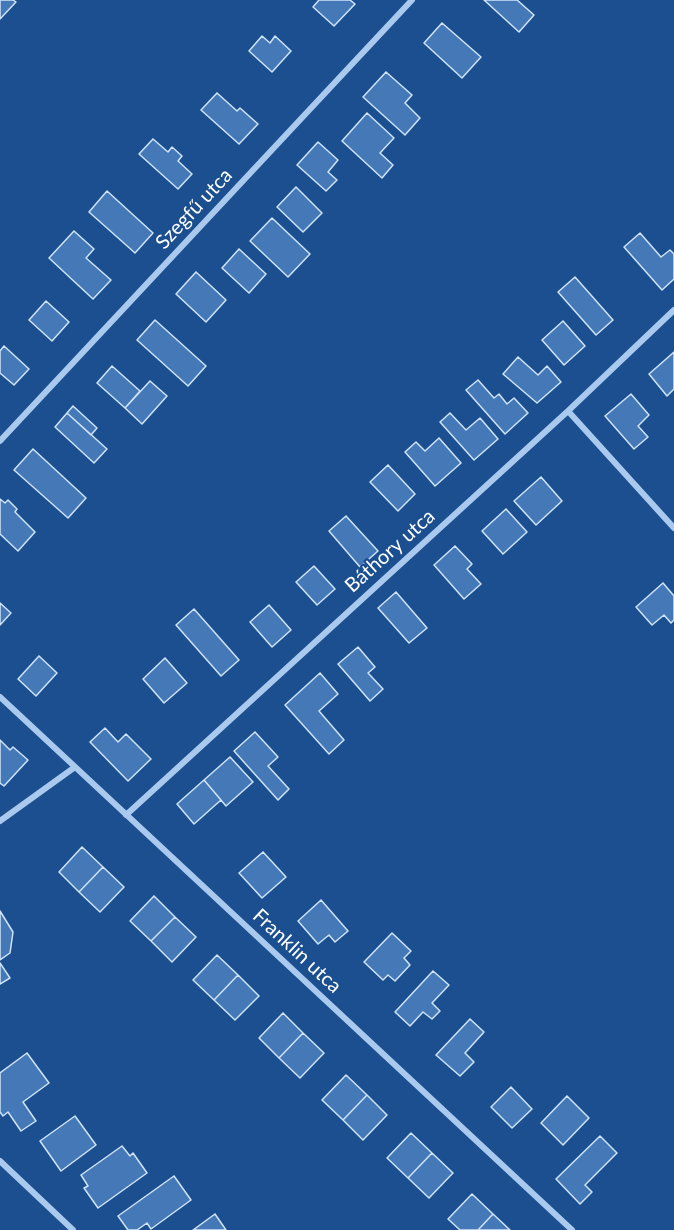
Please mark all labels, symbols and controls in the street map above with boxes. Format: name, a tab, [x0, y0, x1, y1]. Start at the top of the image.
street label: Szegfű utca	[151, 164, 237, 254]
street label: Báthory utca	[340, 504, 440, 598]
street label: Franklin utca	[248, 904, 346, 998]

